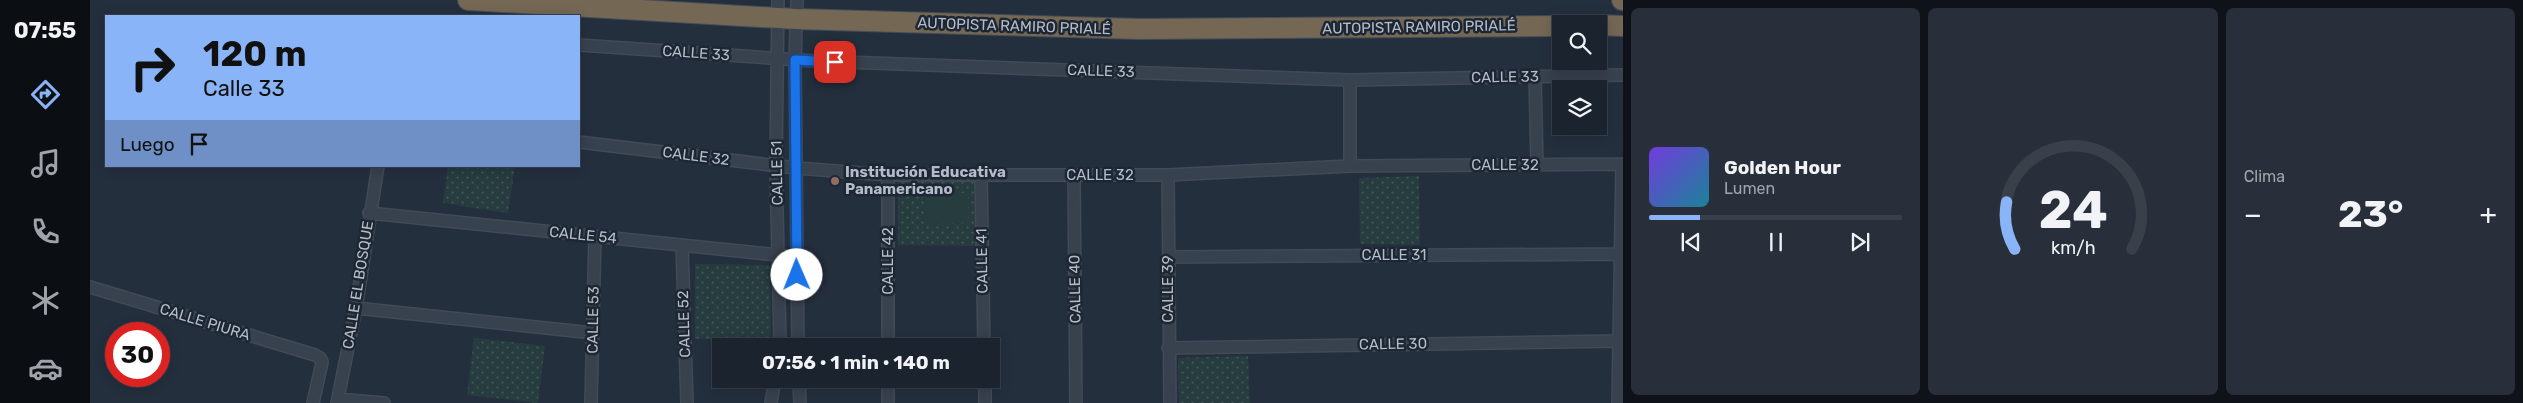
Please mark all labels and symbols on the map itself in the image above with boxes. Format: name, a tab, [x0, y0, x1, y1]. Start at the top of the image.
street label: AUTOPISTA RAMIRO PRIALÉ	[917, 14, 1111, 38]
street label: AUTOPISTA RAMIRO PRIALÉ	[1322, 16, 1516, 38]
pin	[814, 41, 856, 83]
street label: CALLE 33	[662, 42, 730, 64]
street label: CALLE 33	[1067, 61, 1135, 81]
street label: CALLE 33	[1471, 67, 1539, 87]
street label: CALLE 51	[767, 140, 787, 206]
street label: CALLE 32	[661, 143, 731, 169]
street label: CALLE 32	[1471, 156, 1539, 174]
place label: Institución Educativa Panamericano	[845, 163, 1006, 198]
street label: CALLE 32	[1066, 166, 1134, 184]
marker: Institución Educativa Panamericano	[829, 175, 841, 187]
street label: CALLE EL BOSQUE	[339, 220, 377, 350]
street label: CALLE 54	[548, 223, 618, 247]
street label: CALLE 42	[879, 227, 897, 295]
street label: CALLE 41	[972, 228, 992, 294]
street label: CALLE 31	[1362, 246, 1426, 264]
position arrow	[770, 248, 822, 300]
street label: CALLE 40	[1065, 255, 1085, 323]
street label: CALLE 39	[1159, 255, 1177, 323]
street label: CALLE 53	[583, 286, 603, 354]
street label: CALLE 52	[674, 290, 694, 358]
street label: CALLE PIURA	[158, 300, 252, 344]
speed limit sign: 30	[105, 322, 170, 387]
street label: CALLE 30	[1359, 334, 1427, 354]

